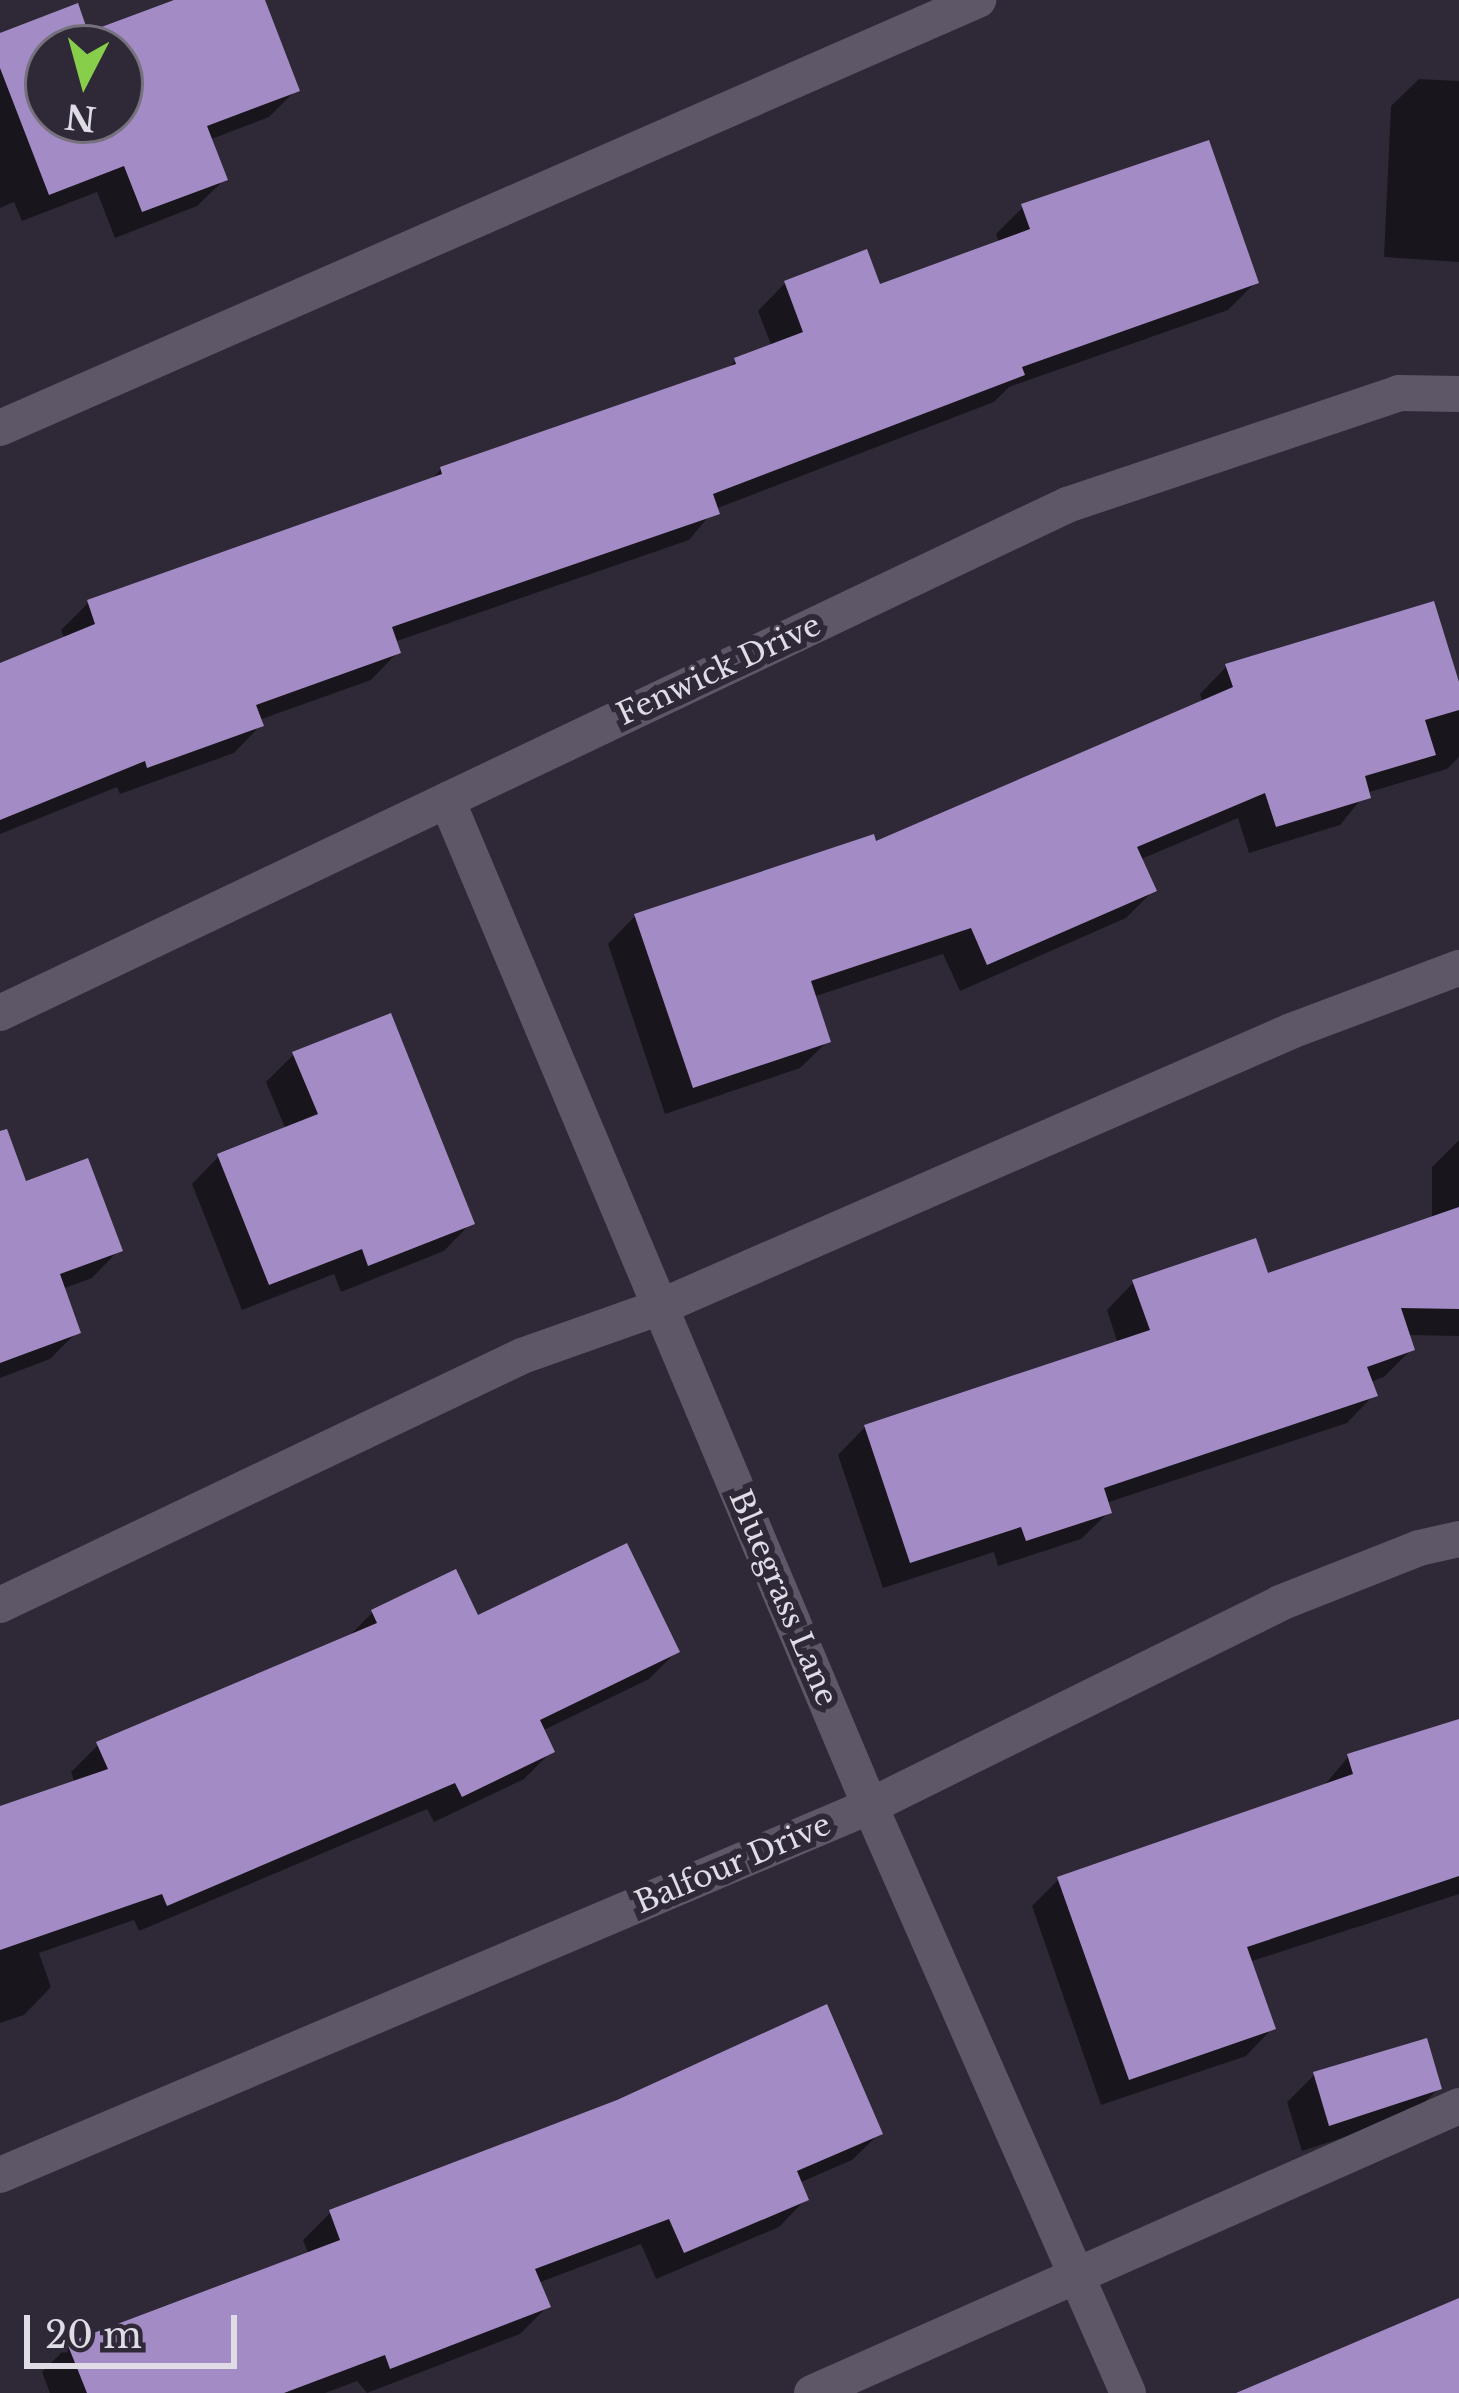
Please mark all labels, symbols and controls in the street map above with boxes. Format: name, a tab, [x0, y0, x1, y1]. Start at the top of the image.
north arrow	[24, 24, 144, 144]
text: N	[63, 95, 98, 139]
street label: Fenwick Drive	[611, 607, 827, 733]
street label: Bluegrass Lane	[721, 1485, 845, 1711]
street label: Balfour Drive	[629, 1806, 837, 1922]
scale bar	[30, 2291, 243, 2365]
text: 20 m	[45, 2313, 142, 2358]

